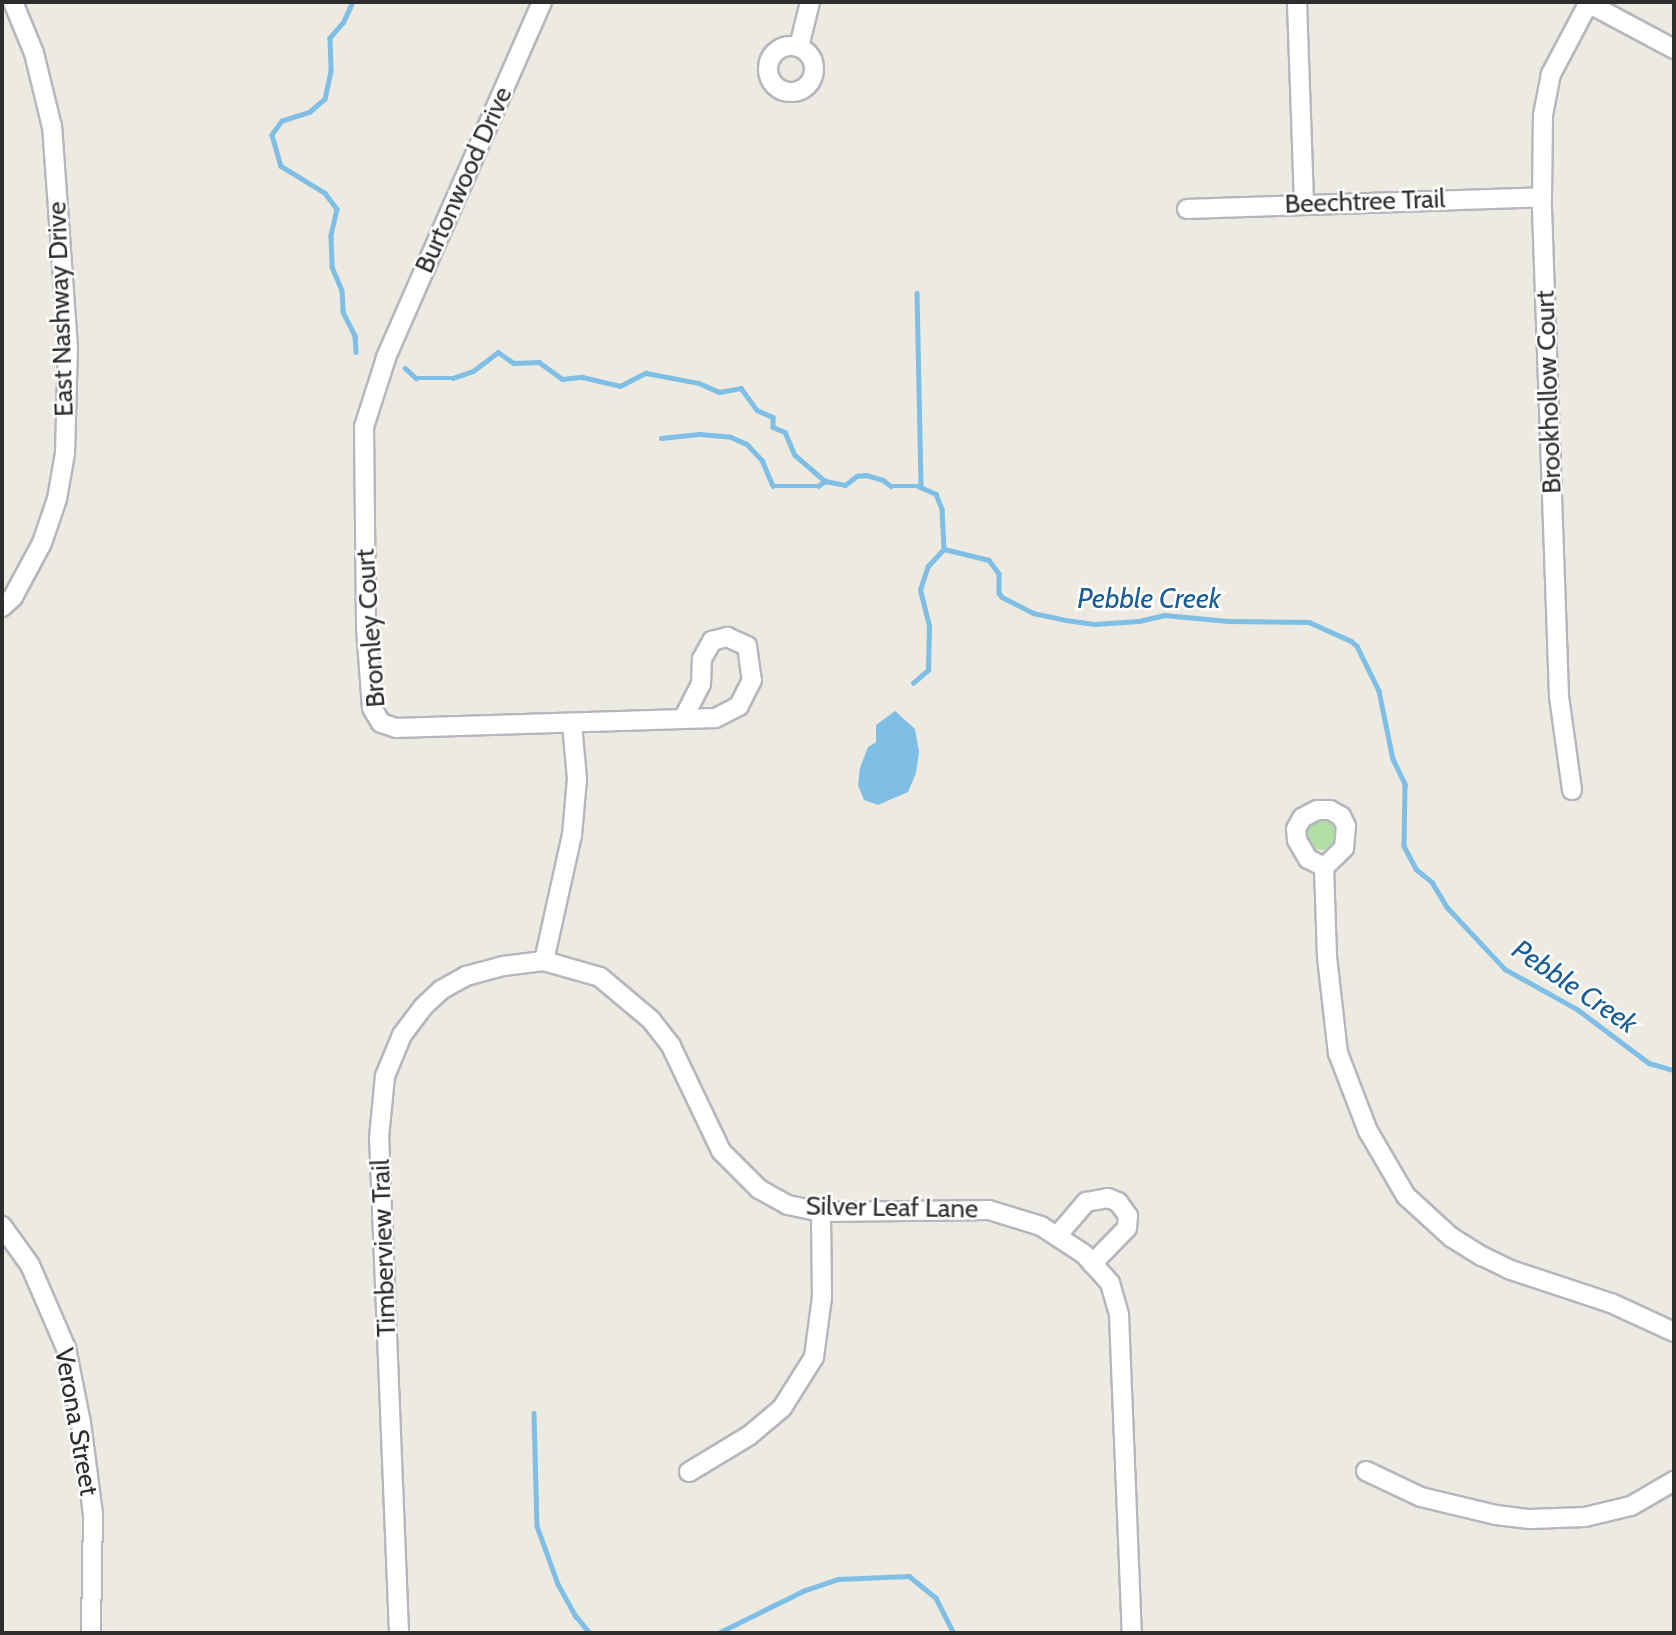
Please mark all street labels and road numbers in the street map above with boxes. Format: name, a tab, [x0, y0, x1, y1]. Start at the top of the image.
street label: Burtonwood Drive	[409, 82, 519, 278]
street label: Beechtree Trail	[1284, 184, 1446, 220]
street label: East Nashway Drive	[42, 201, 80, 417]
street label: Brookhollow Court	[1530, 290, 1568, 494]
street label: Bromley Court	[350, 548, 392, 708]
street label: Timberview Trail	[365, 1159, 403, 1337]
street label: Silver Leaf Lane	[805, 1191, 979, 1225]
street label: Verona Street	[48, 1346, 104, 1498]

